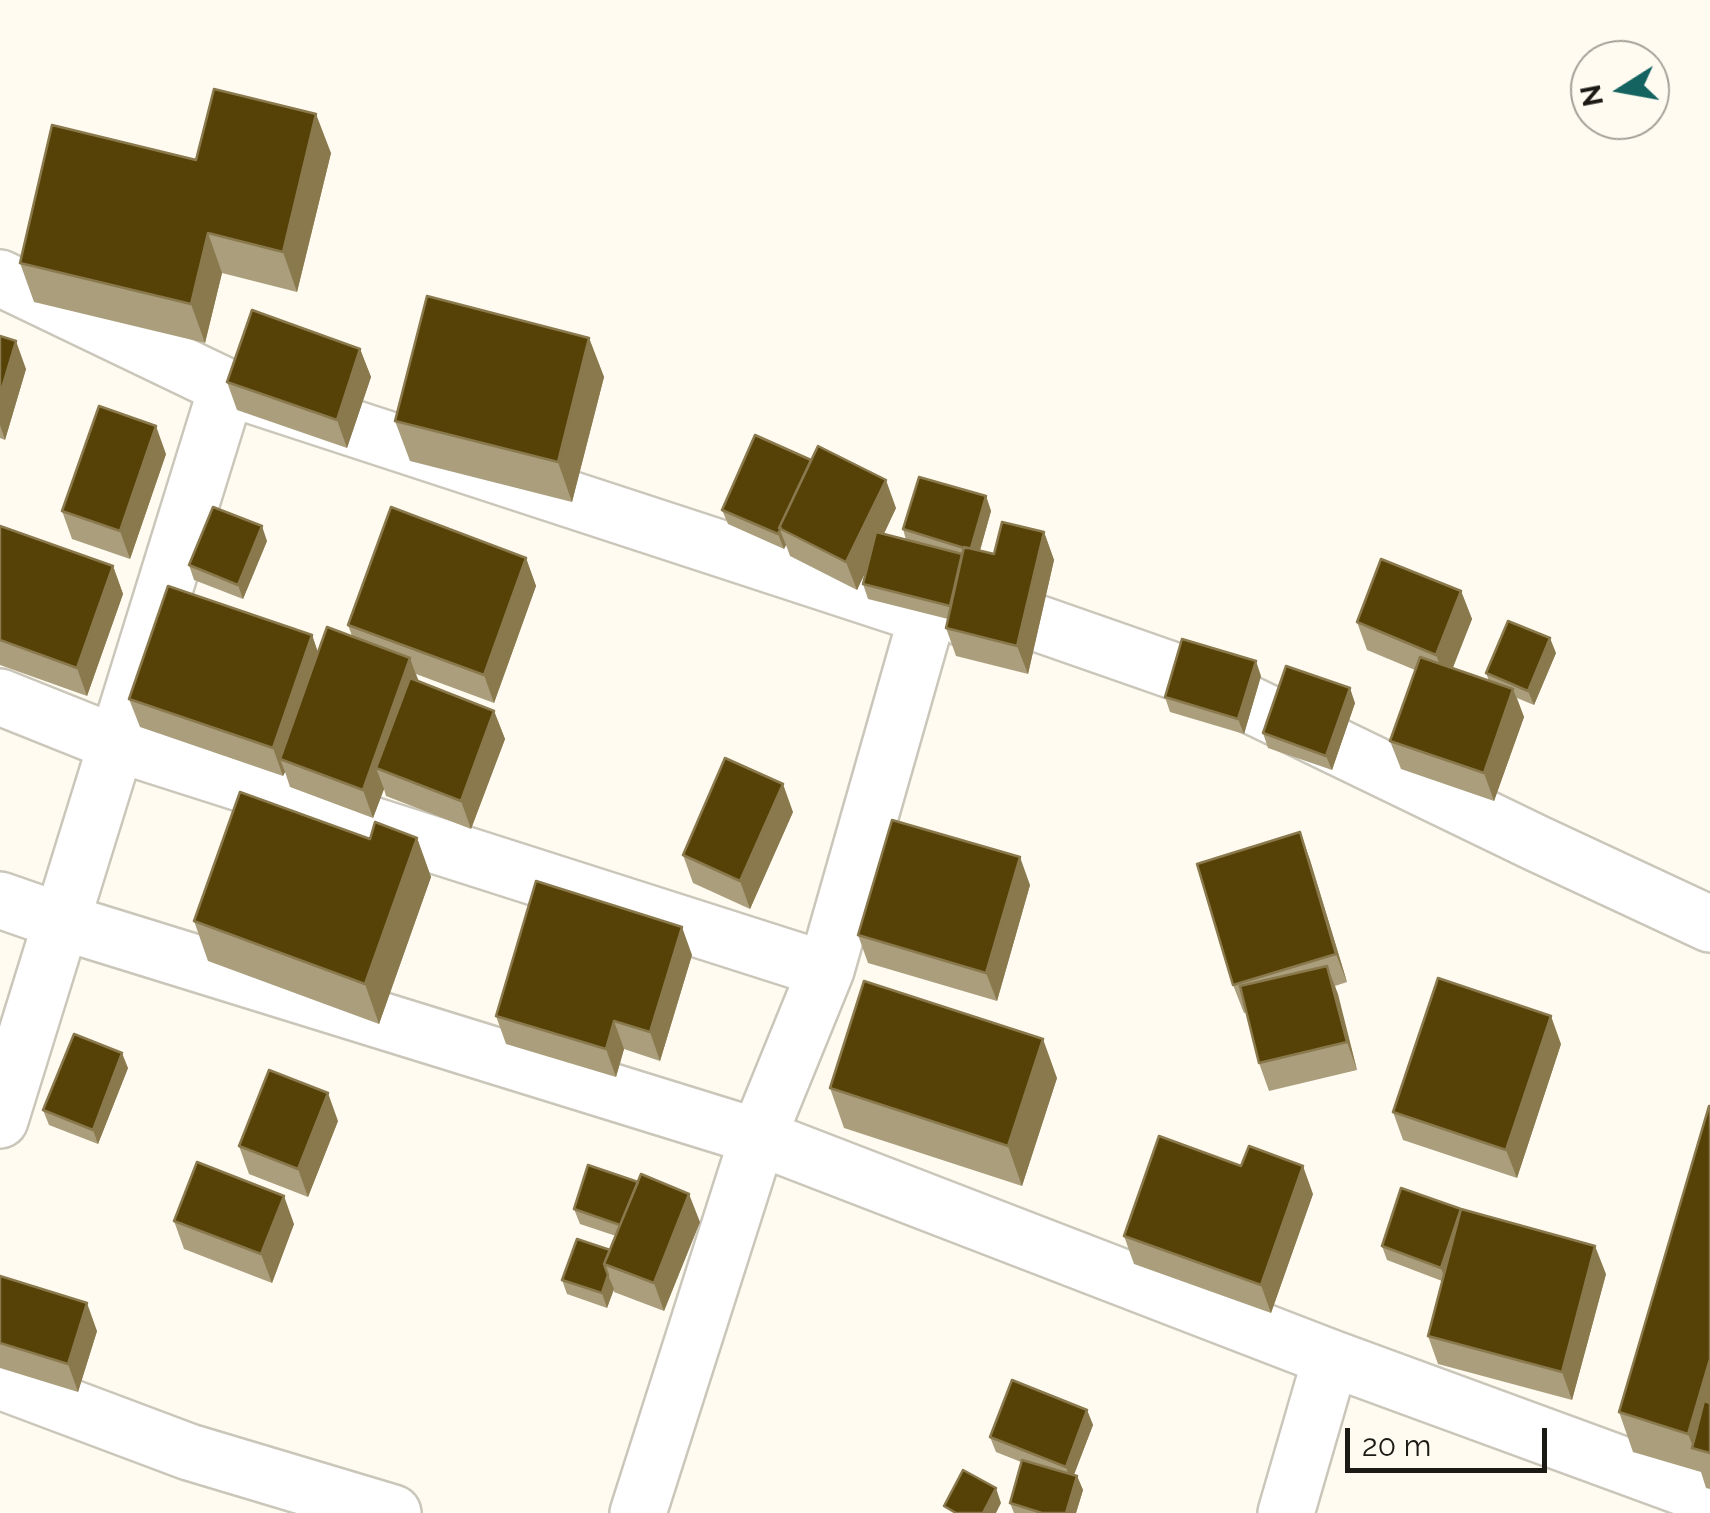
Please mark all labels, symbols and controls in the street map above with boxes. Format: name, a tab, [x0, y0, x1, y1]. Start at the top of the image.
north arrow	[1570, 40, 1670, 140]
text: N	[1574, 82, 1610, 109]
scale bar	[1350, 1408, 1552, 1470]
text: 20 m	[1362, 1428, 1431, 1463]

